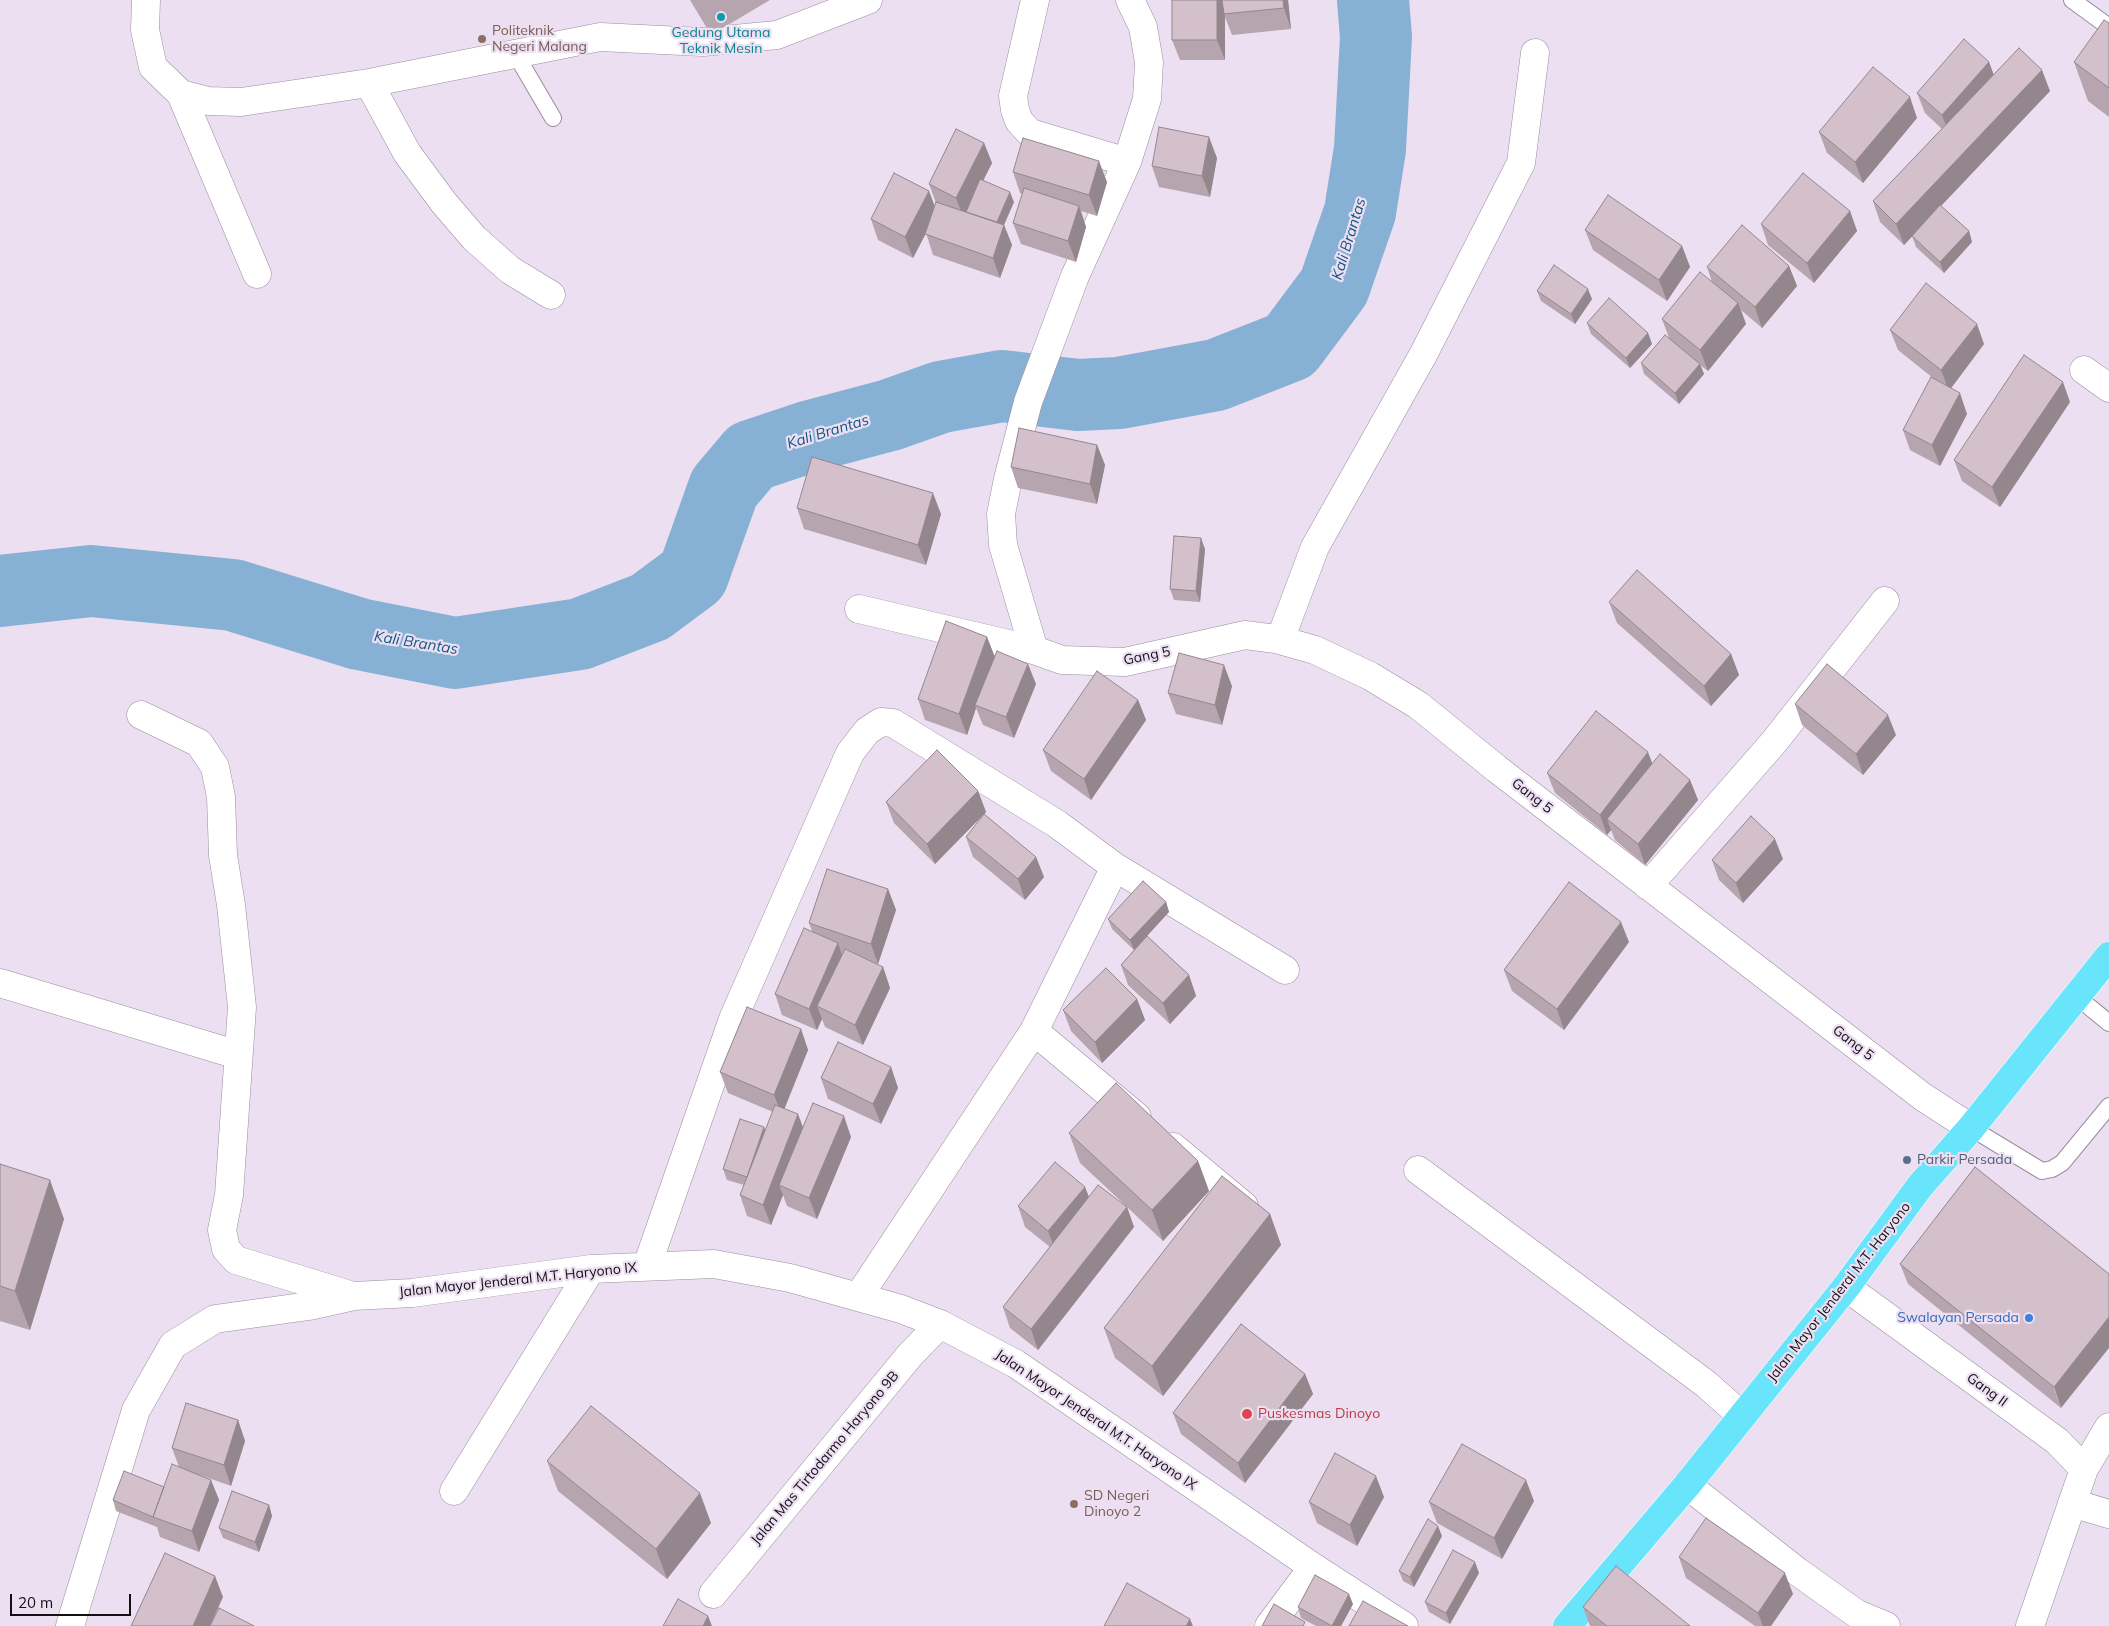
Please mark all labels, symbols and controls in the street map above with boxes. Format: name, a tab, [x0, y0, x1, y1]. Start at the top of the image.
marker: Gedung Utama Teknik Mesin	[715, 11, 727, 23]
place label: Politeknik Negeri Malang	[492, 23, 587, 56]
place label: Gedung Utama Teknik Mesin	[672, 25, 770, 58]
marker: Politeknik Negeri Malang	[476, 33, 488, 45]
water label: Kali Brantas	[1328, 196, 1370, 282]
water label: Kali Brantas	[785, 411, 871, 453]
water label: Kali Brantas	[373, 627, 459, 659]
street label: Gang 5	[1122, 643, 1172, 669]
street label: Gang 5	[1508, 775, 1556, 817]
street label: Gang 5	[1829, 1022, 1877, 1064]
place label: Parkir Persada	[1917, 1152, 2012, 1168]
marker: Parkir Persada	[1901, 1154, 1913, 1166]
street label: Jalan Mayor Jenderal M.T. Haryono	[1764, 1199, 1914, 1385]
street label: Jalan Mayor Jenderal M.T. Haryono IX	[398, 1259, 638, 1301]
place label: Swalayan Persada	[1897, 1310, 2019, 1326]
marker: Swalayan Persada	[2023, 1312, 2035, 1324]
street label: Jalan Mayor Jenderal M.T. Haryono IX	[992, 1346, 1200, 1494]
street label: Jalan Mas Tirtodarmo Haryono 9B	[747, 1368, 903, 1548]
street label: Gang II	[1963, 1370, 2011, 1410]
place label: Puskesmas Dinoyo	[1258, 1406, 1380, 1422]
marker: Puskesmas Dinoyo	[1240, 1407, 1254, 1421]
place label: SD Negeri Dinoyo 2	[1084, 1488, 1149, 1520]
marker: SD Negeri Dinoyo 2	[1068, 1498, 1080, 1510]
scale bar	[12, 1584, 134, 1616]
text: 20 m	[18, 1593, 53, 1612]

